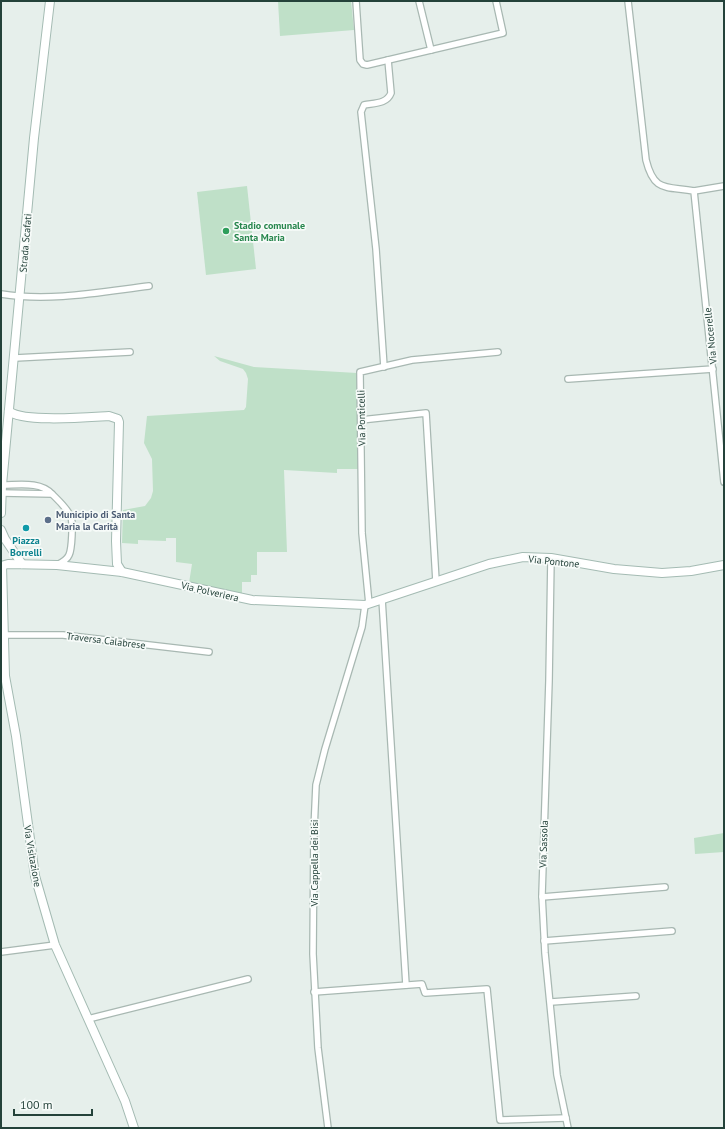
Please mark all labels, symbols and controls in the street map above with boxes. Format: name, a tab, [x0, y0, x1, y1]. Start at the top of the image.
street label: Strada Scafati	[16, 213, 35, 273]
place label: Stadio comunale Santa Maria	[234, 219, 305, 244]
marker: Stadio comunale Santa Maria	[221, 226, 231, 236]
street label: Via Nocerelle	[701, 307, 720, 366]
street label: Via Ponticelli	[355, 390, 369, 447]
place label: Municipio di Santa Maria la Carità	[56, 508, 135, 533]
marker: Municipio di Santa Maria la Carità	[43, 515, 53, 525]
marker: Piazza Borrelli	[21, 523, 31, 533]
place label: Piazza Borrelli	[10, 534, 42, 559]
street label: Via Pontone	[527, 552, 580, 571]
street label: Via Polveriera	[179, 578, 240, 604]
street label: Traversa Calabrese	[66, 629, 146, 652]
street label: Via Cappella dei Bisi	[308, 819, 321, 908]
street label: Via Sassola	[536, 820, 551, 869]
street label: Via Visitazione	[21, 823, 44, 888]
scale bar	[14, 1091, 92, 1117]
text: 100 m	[20, 1097, 53, 1112]

